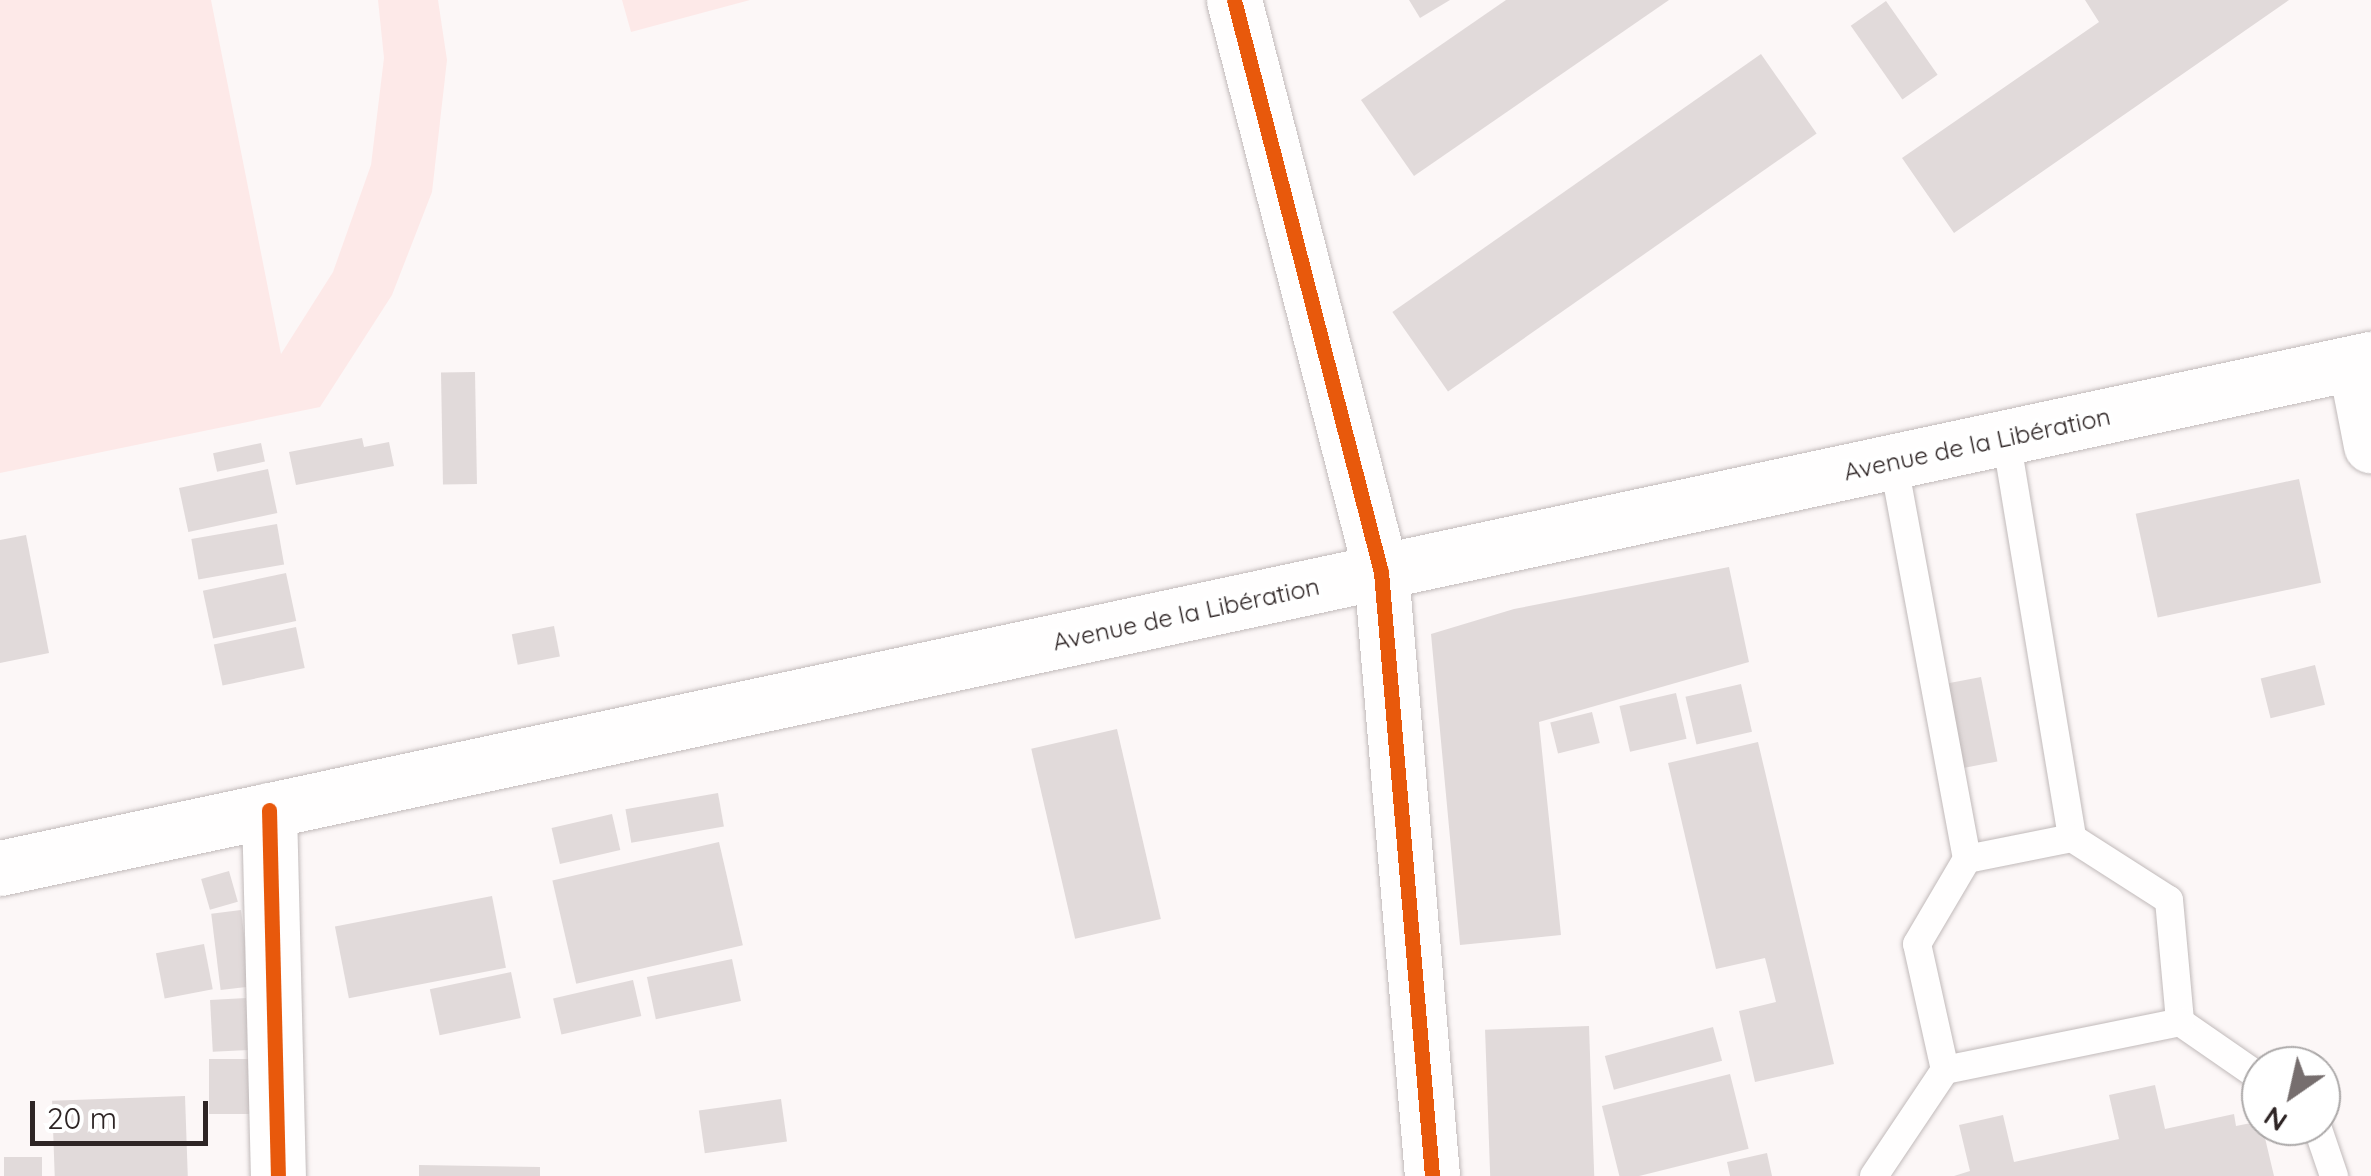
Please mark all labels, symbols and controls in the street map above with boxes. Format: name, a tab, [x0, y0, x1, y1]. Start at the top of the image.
street label: Avenue de la Libération	[1841, 401, 2113, 487]
street label: Avenue de la Libération	[1050, 571, 1322, 657]
north arrow	[2241, 1046, 2341, 1146]
scale bar	[35, 1081, 212, 1143]
text: 20 m	[47, 1099, 117, 1137]
text: N	[2257, 1099, 2293, 1140]

